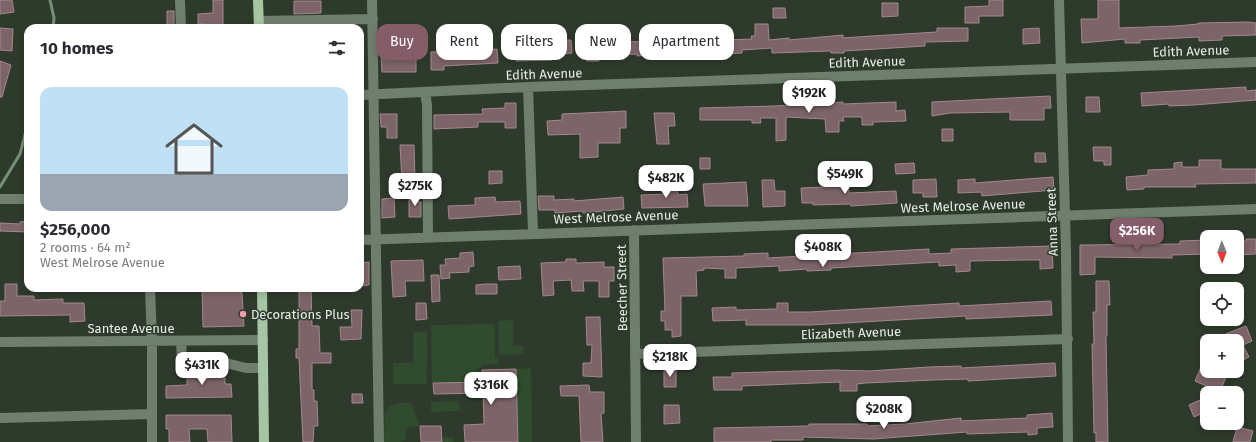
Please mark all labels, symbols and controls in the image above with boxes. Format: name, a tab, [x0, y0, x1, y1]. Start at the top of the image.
chip: Buy	[376, 24, 428, 60]
chip: Rent	[436, 24, 493, 60]
chip: Filters	[501, 24, 567, 60]
chip: New	[575, 24, 631, 60]
chip: Apartment	[639, 24, 734, 60]
icon: filters	[326, 37, 348, 59]
text: 10 homes	[40, 38, 114, 59]
street label: Edith Avenue	[1152, 42, 1230, 60]
street label: Edith Avenue	[828, 53, 906, 71]
street label: Edith Avenue	[505, 65, 583, 83]
pin: $192K	[781, 80, 837, 114]
text: $192K	[792, 85, 826, 100]
icon: home	[158, 113, 230, 185]
pin: $549K	[817, 161, 873, 195]
pin: $482K	[638, 165, 694, 199]
text: $549K	[827, 166, 863, 181]
text: $482K	[648, 170, 684, 185]
pin: $275K	[387, 173, 443, 207]
text: $275K	[398, 178, 432, 193]
street label: Anna Street	[1043, 187, 1061, 256]
street label: West Melrose Avenue	[900, 196, 1026, 216]
street label: West Melrose Avenue	[553, 207, 679, 227]
pin: $256K	[1109, 218, 1165, 252]
text: $256,000	[40, 219, 110, 240]
text: $256K	[1119, 223, 1155, 238]
north arrow	[1200, 230, 1244, 274]
map controls	[1200, 230, 1244, 430]
pin: $408K	[795, 234, 851, 268]
text: $408K	[804, 239, 842, 254]
text: 2 rooms · 64 m²	[40, 240, 130, 255]
street label: Beecher Street	[614, 244, 630, 331]
text: West Melrose Avenue	[40, 255, 165, 270]
button: locate	[1200, 282, 1244, 326]
place label: Decorations Plus	[251, 307, 350, 322]
marker: Decorations Plus	[238, 309, 248, 319]
street label: Santee Avenue	[87, 321, 175, 336]
street label: Elizabeth Avenue	[800, 324, 902, 342]
button: +	[1200, 334, 1244, 378]
pin: $218K	[642, 344, 698, 378]
text: $218K	[652, 349, 688, 364]
pin: $431K	[174, 352, 230, 386]
text: $431K	[184, 357, 220, 372]
pin: $316K	[463, 372, 519, 406]
text: $316K	[473, 377, 509, 392]
button: −	[1200, 386, 1244, 430]
pin: $208K	[856, 396, 912, 430]
text: $208K	[865, 401, 903, 416]

